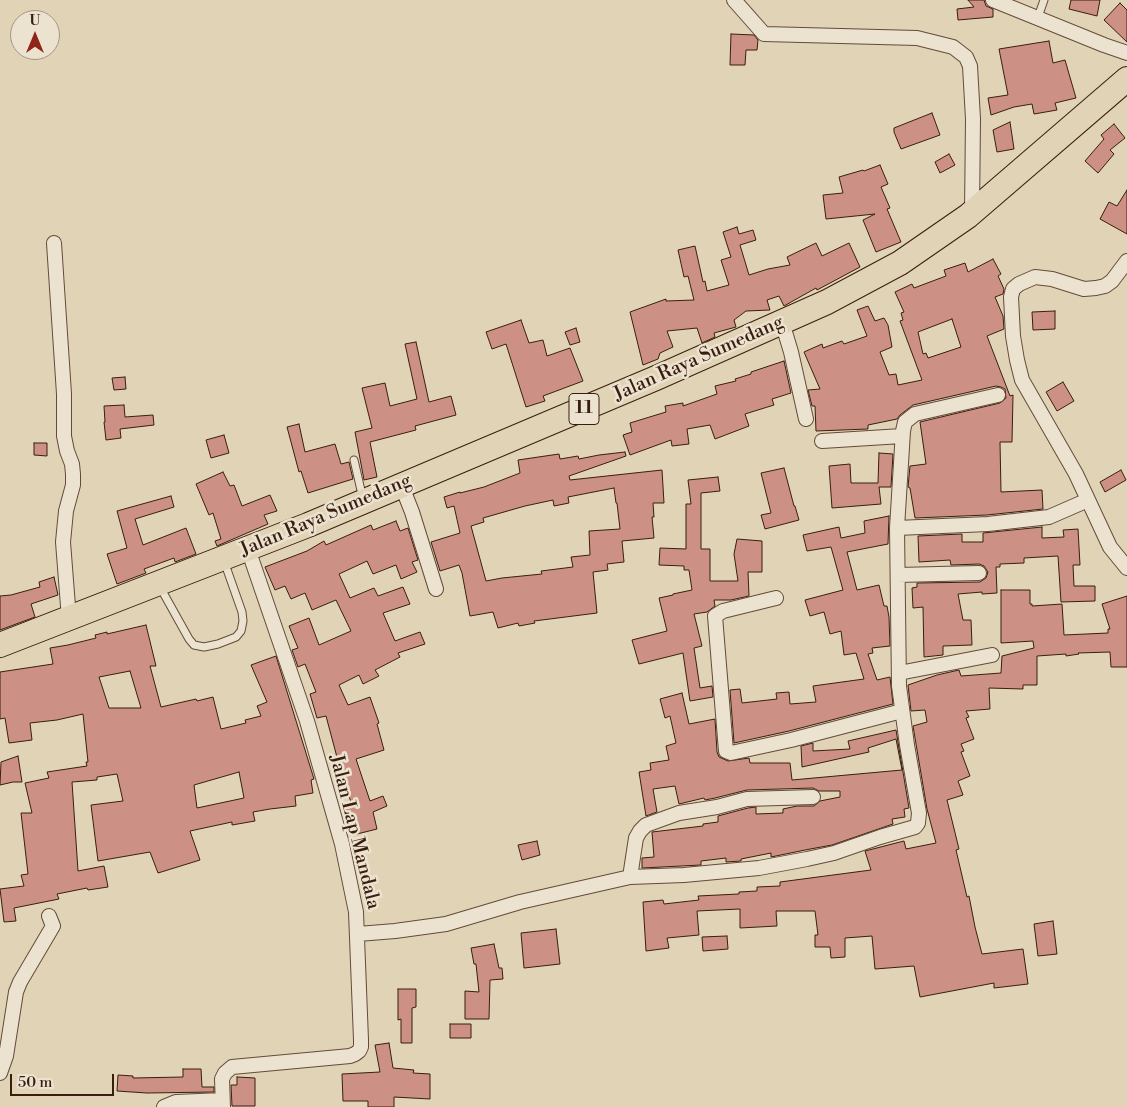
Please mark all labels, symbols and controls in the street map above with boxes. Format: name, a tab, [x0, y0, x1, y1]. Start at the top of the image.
north arrow	[10, 10, 60, 60]
text: U	[30, 12, 40, 30]
street label: Jalan Raya Sumedang	[611, 311, 787, 407]
road number: 11	[569, 394, 599, 424]
street label: Jalan Raya Sumedang	[237, 470, 415, 562]
street label: Jalan Lap Mandala	[324, 752, 384, 912]
scale bar	[12, 1064, 116, 1096]
text: 50 m	[18, 1073, 52, 1092]

